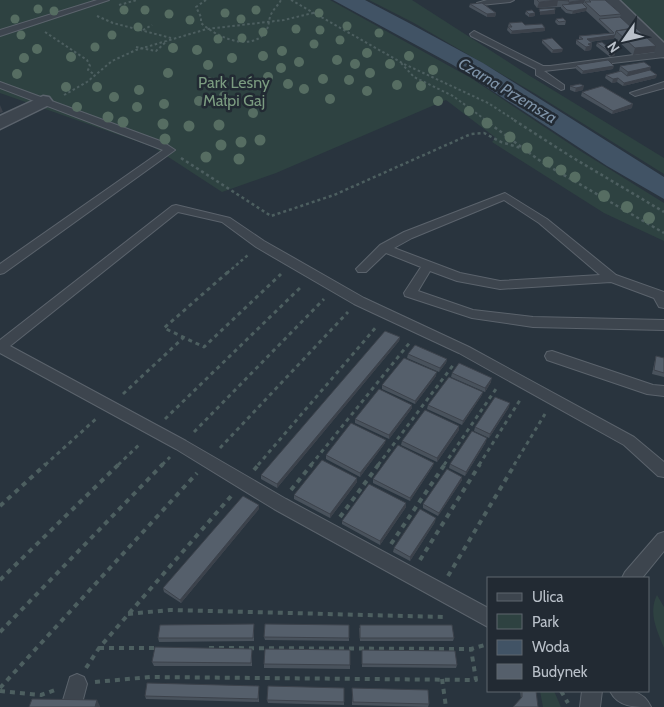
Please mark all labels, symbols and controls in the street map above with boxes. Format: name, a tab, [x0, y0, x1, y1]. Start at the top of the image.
north arrow	[599, 15, 649, 65]
text: N	[603, 38, 623, 56]
water label: Czarna Przemsza	[455, 54, 561, 127]
park label: Park Leśny Małpi Gaj	[198, 73, 270, 110]
legend	[487, 577, 649, 692]
text: Ulica	[532, 588, 564, 606]
text: Park	[532, 613, 559, 631]
text: Woda	[532, 638, 570, 656]
text: Budynek	[532, 663, 588, 681]

